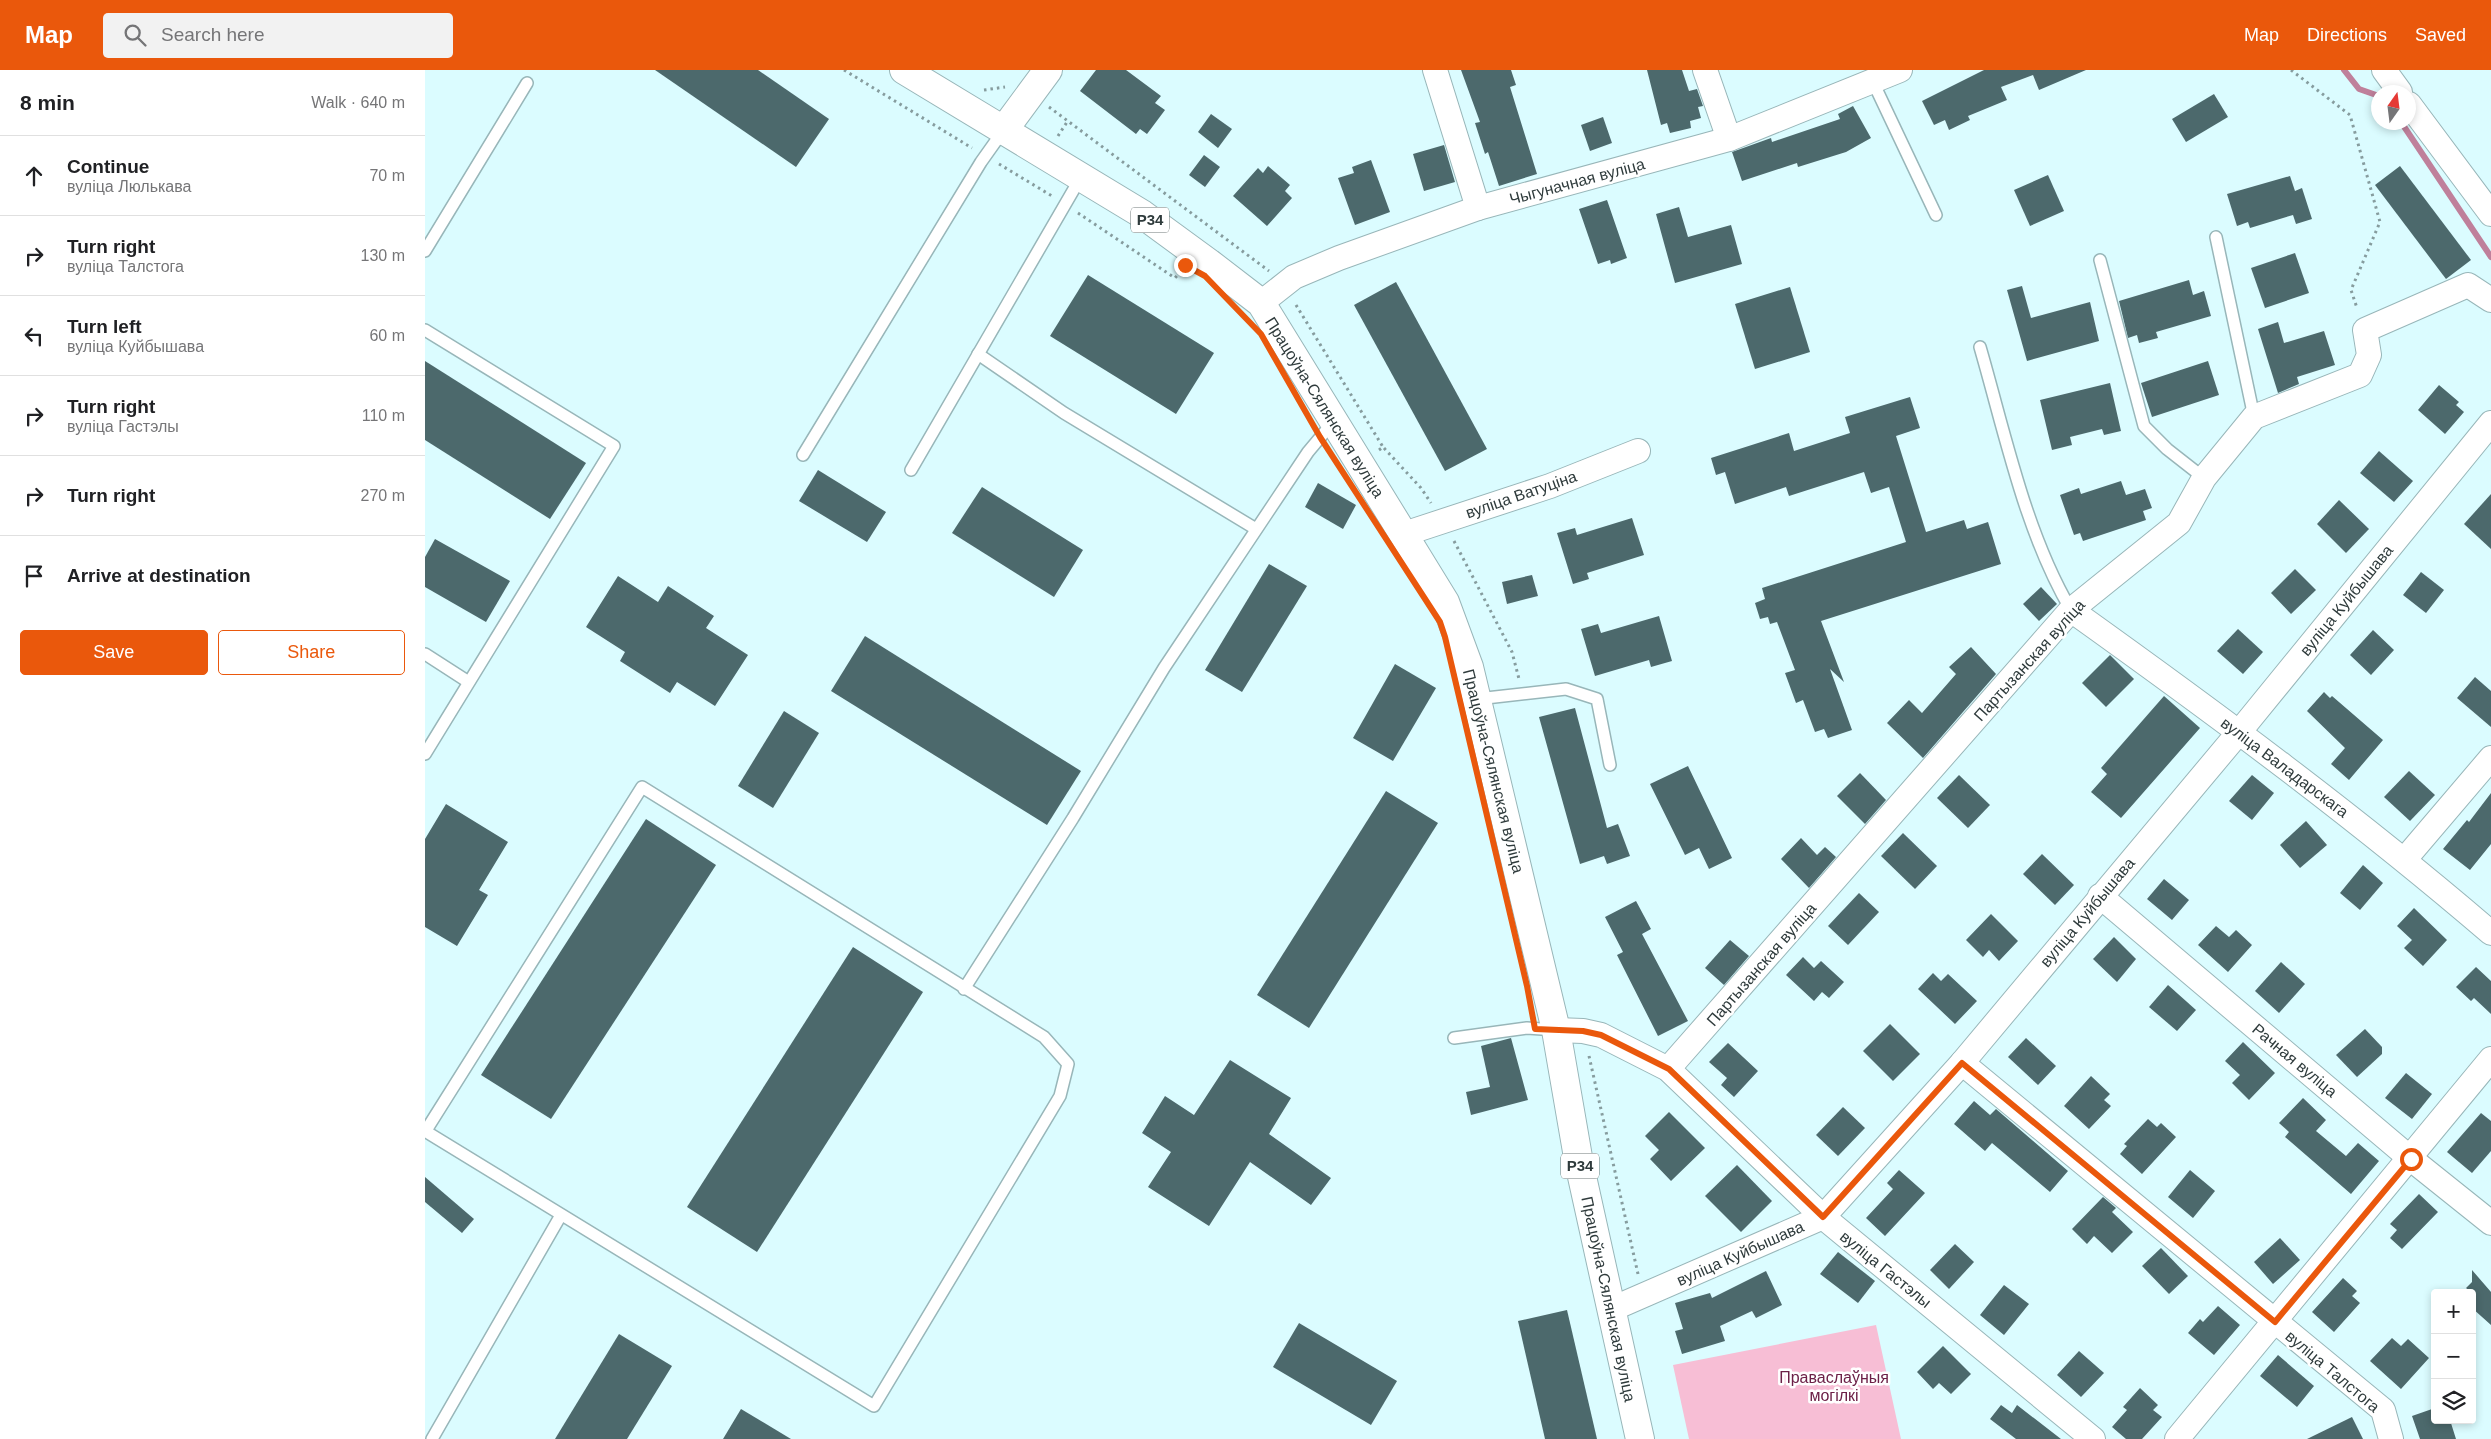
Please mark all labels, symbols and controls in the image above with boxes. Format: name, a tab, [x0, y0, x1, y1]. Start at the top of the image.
search box	[103, 13, 453, 58]
text: Map	[25, 21, 73, 48]
icon: search	[121, 21, 149, 49]
text: Search here	[161, 24, 265, 45]
text: Map	[2244, 25, 2279, 45]
text: Directions	[2307, 25, 2387, 45]
text: Saved	[2415, 25, 2466, 45]
north arrow	[2371, 85, 2416, 130]
text: 8 min	[20, 91, 75, 114]
text: Walk · 640 m	[311, 94, 405, 111]
street label: Чыгуначная вуліца	[1508, 155, 1647, 208]
text: Continue	[67, 156, 149, 177]
icon: ahead	[20, 162, 48, 190]
text: 70 m	[369, 167, 405, 184]
text: вуліца Люлькава	[67, 178, 191, 195]
road number: Р34	[1131, 208, 1169, 232]
text: Turn right	[67, 236, 155, 257]
icon: right	[20, 242, 48, 270]
text: 130 m	[361, 247, 405, 264]
route end	[1174, 254, 1197, 277]
text: вуліца Талстога	[67, 258, 184, 275]
street label: Працоўна-Сялянская вуліца	[1262, 314, 1387, 501]
text: Turn left	[67, 316, 142, 337]
icon: left	[20, 322, 48, 350]
text: 60 m	[369, 327, 405, 344]
text: вуліца Куйбышава	[67, 338, 204, 355]
text: Turn right	[67, 396, 155, 417]
icon: right	[20, 402, 48, 430]
text: 110 m	[362, 407, 405, 424]
text: вуліца Гастэлы	[67, 418, 179, 435]
street label: вуліца Ватуціна	[1463, 467, 1579, 521]
icon: right	[20, 482, 48, 510]
text: Turn right	[67, 485, 155, 506]
text: 270 m	[361, 487, 405, 504]
street label: вуліца Куйбышава	[2297, 542, 2396, 659]
icon: arrive	[20, 562, 48, 590]
text: Arrive at destination	[67, 565, 251, 586]
street label: Партызанская вуліца	[1971, 596, 2088, 724]
button: Save	[20, 630, 208, 675]
button: Share	[218, 630, 405, 675]
street label: Працоўна-Сялянская вуліца	[1460, 667, 1527, 875]
street label: вуліца Валадарскага	[2218, 714, 2352, 821]
street label: вуліца Куйбышава	[2037, 854, 2138, 970]
street label: Партызанская вуліца	[1703, 899, 1819, 1029]
street label: Рачная вуліца	[2249, 1020, 2340, 1101]
route start	[2400, 1148, 2423, 1171]
road number: Р34	[1561, 1154, 1599, 1178]
street label: Працоўна-Сялянская вуліца	[1578, 1195, 1639, 1403]
street label: вуліца Куйбышава	[1674, 1218, 1806, 1289]
street label: вуліца Гастэлы	[1837, 1228, 1934, 1311]
map controls	[2431, 1289, 2476, 1424]
button: +	[2431, 1289, 2476, 1334]
street label: вуліца Талстога	[2282, 1327, 2383, 1416]
button: −	[2431, 1334, 2476, 1379]
park label: Праваслаўныя могілкі	[1779, 1369, 1889, 1404]
button: layers	[2431, 1379, 2476, 1424]

